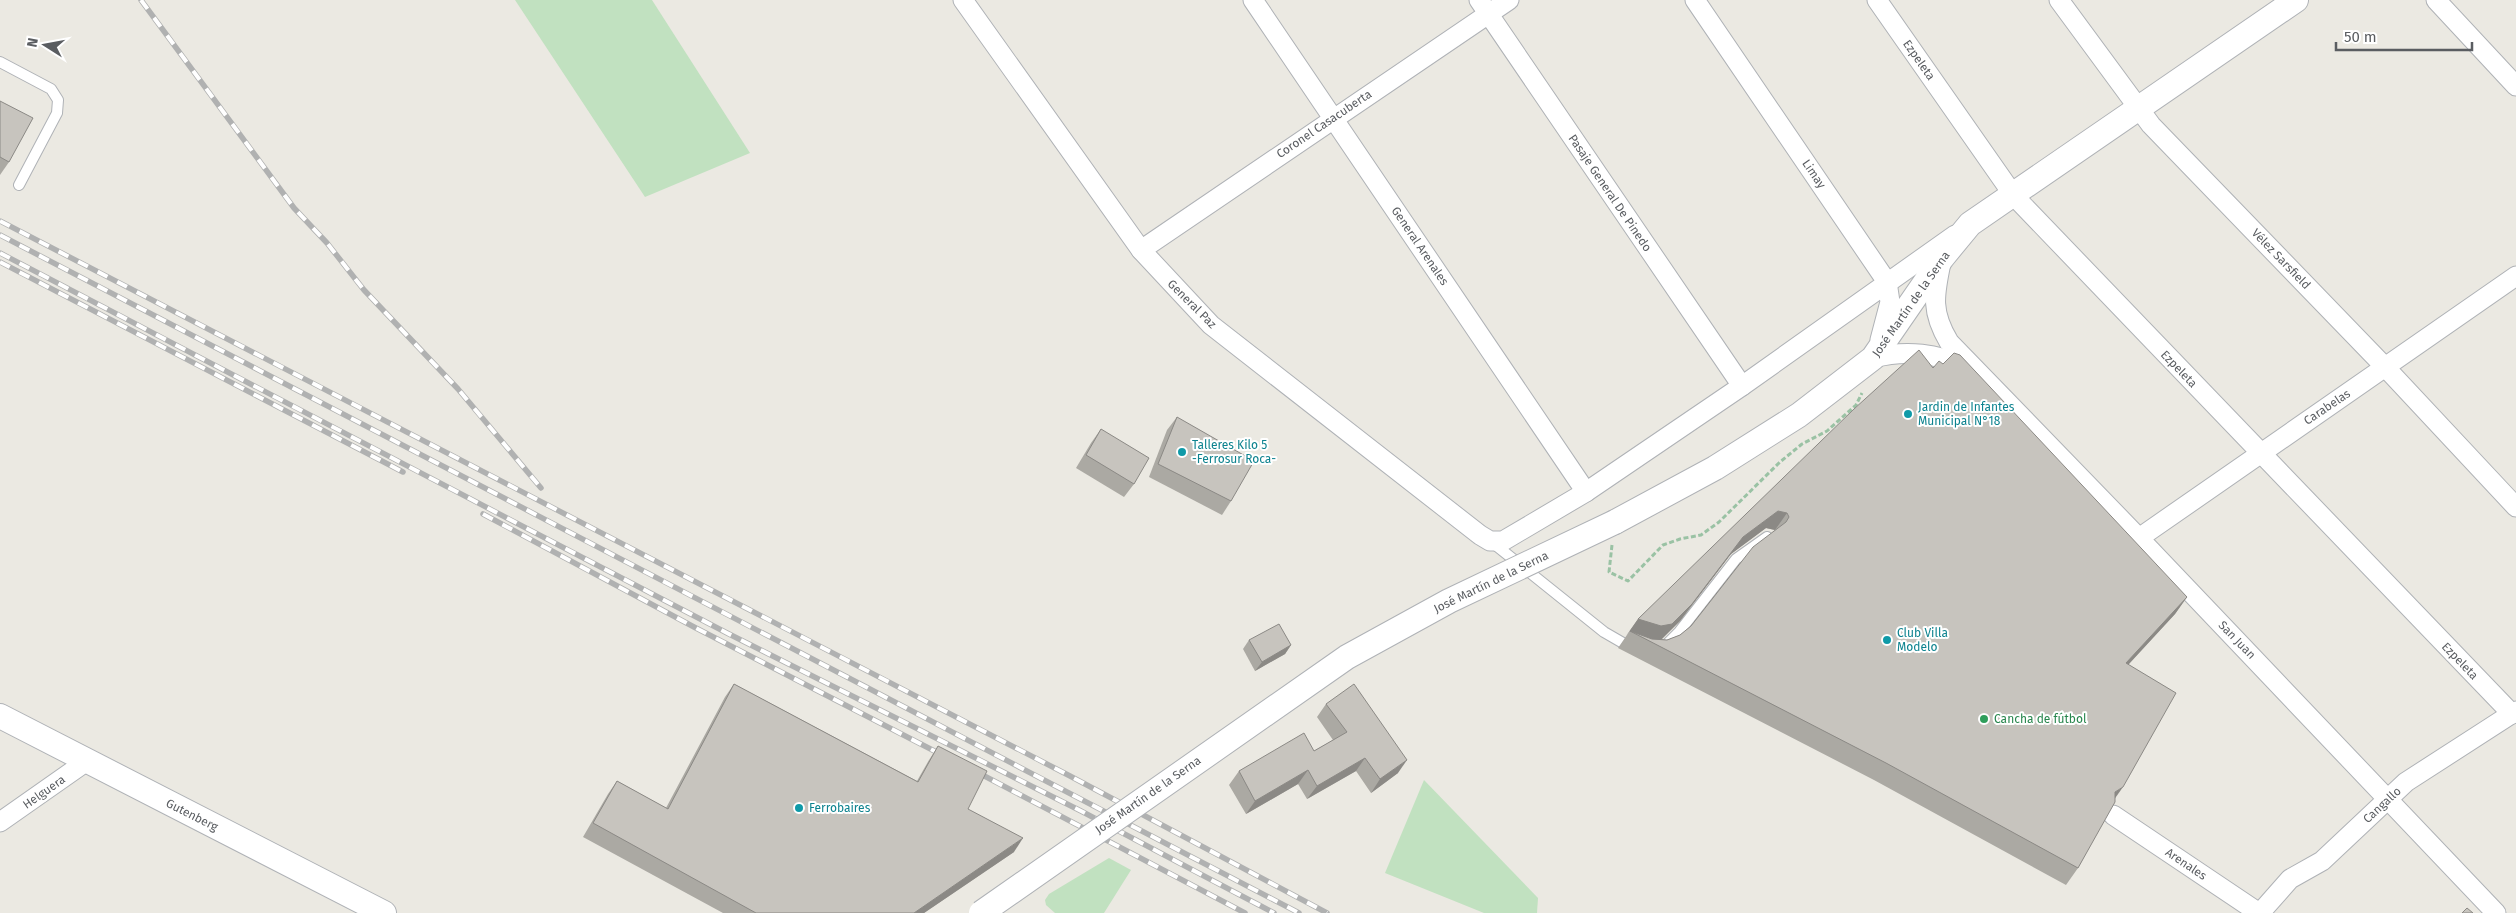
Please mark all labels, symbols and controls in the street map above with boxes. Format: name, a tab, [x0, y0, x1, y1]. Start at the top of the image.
north arrow	[20, 20, 70, 70]
scale bar	[2336, 20, 2472, 52]
text: 50 m	[2344, 28, 2377, 46]
text: N	[23, 36, 42, 49]
street label: Ezpeleta	[1900, 37, 1938, 83]
street label: Coronel Casacuberta	[1274, 87, 1374, 161]
street label: Pasaje General De Pinedo	[1566, 132, 1654, 254]
street label: Limay	[1799, 157, 1829, 191]
street label: General Arenales	[1389, 204, 1452, 288]
street label: Vélez Sarsfield	[2249, 226, 2313, 292]
street label: José Martín de la Serna	[1869, 248, 1953, 360]
street label: General Paz	[1165, 277, 1219, 331]
street label: Ezpeleta	[2158, 348, 2200, 390]
street label: Carabelas	[2301, 386, 2353, 428]
place label: Jardin de Infantes Municipal N°18	[1918, 400, 2015, 428]
marker: Jardin de Infantes Municipal N°18	[1902, 408, 1914, 420]
place label: Talleres Kilo 5 -Ferrosur Roca-	[1192, 438, 1276, 466]
marker: Talleres Kilo 5 -Ferrosur Roca-	[1176, 446, 1188, 458]
street label: José Martín de la Serna	[1431, 548, 1551, 616]
street label: San Juan	[2215, 618, 2259, 662]
place label: Club Villa Modelo	[1897, 626, 1948, 654]
marker: Club Villa Modelo	[1881, 634, 1893, 646]
street label: Ezpeleta	[2439, 640, 2481, 682]
place label: Cancha de fútbol	[1994, 712, 2087, 726]
marker: Cancha de fútbol	[1978, 713, 1990, 725]
street label: José Martín de la Serna	[1092, 753, 1204, 837]
street label: Helguera	[20, 772, 68, 812]
street label: Cangallo	[2360, 784, 2404, 826]
street label: Gutenberg	[164, 796, 221, 834]
place label: Ferrobaires	[809, 801, 871, 815]
marker: Ferrobaires	[793, 802, 805, 814]
street label: Arenales	[2163, 845, 2210, 883]

